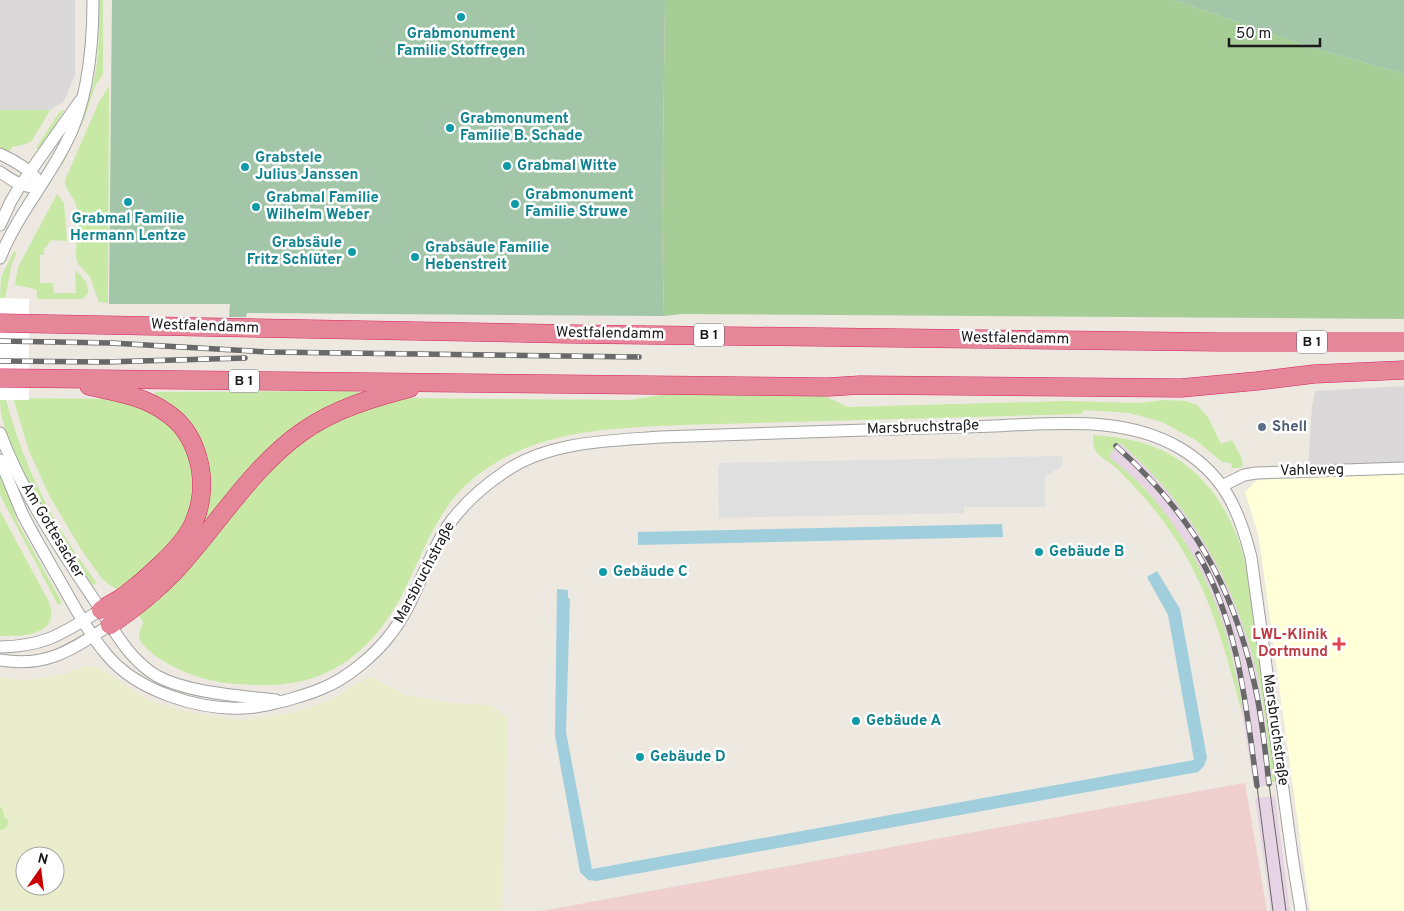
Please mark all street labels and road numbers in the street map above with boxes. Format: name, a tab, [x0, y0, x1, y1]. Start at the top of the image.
street label: Westfalendamm	[150, 316, 260, 338]
street label: Westfalendamm	[556, 324, 664, 344]
road number: B 1	[694, 324, 724, 346]
street label: Westfalendamm	[961, 329, 1069, 349]
road number: B 1	[1297, 331, 1327, 354]
road number: B 1	[229, 370, 259, 392]
street label: Marsbruchstraße	[866, 417, 980, 439]
street label: Vahleweg	[1280, 461, 1344, 481]
street label: Am Gottesacker	[16, 480, 88, 582]
street label: Marsbruchstraße	[390, 519, 460, 627]
street label: Marsbruchstraße	[1258, 673, 1292, 787]

